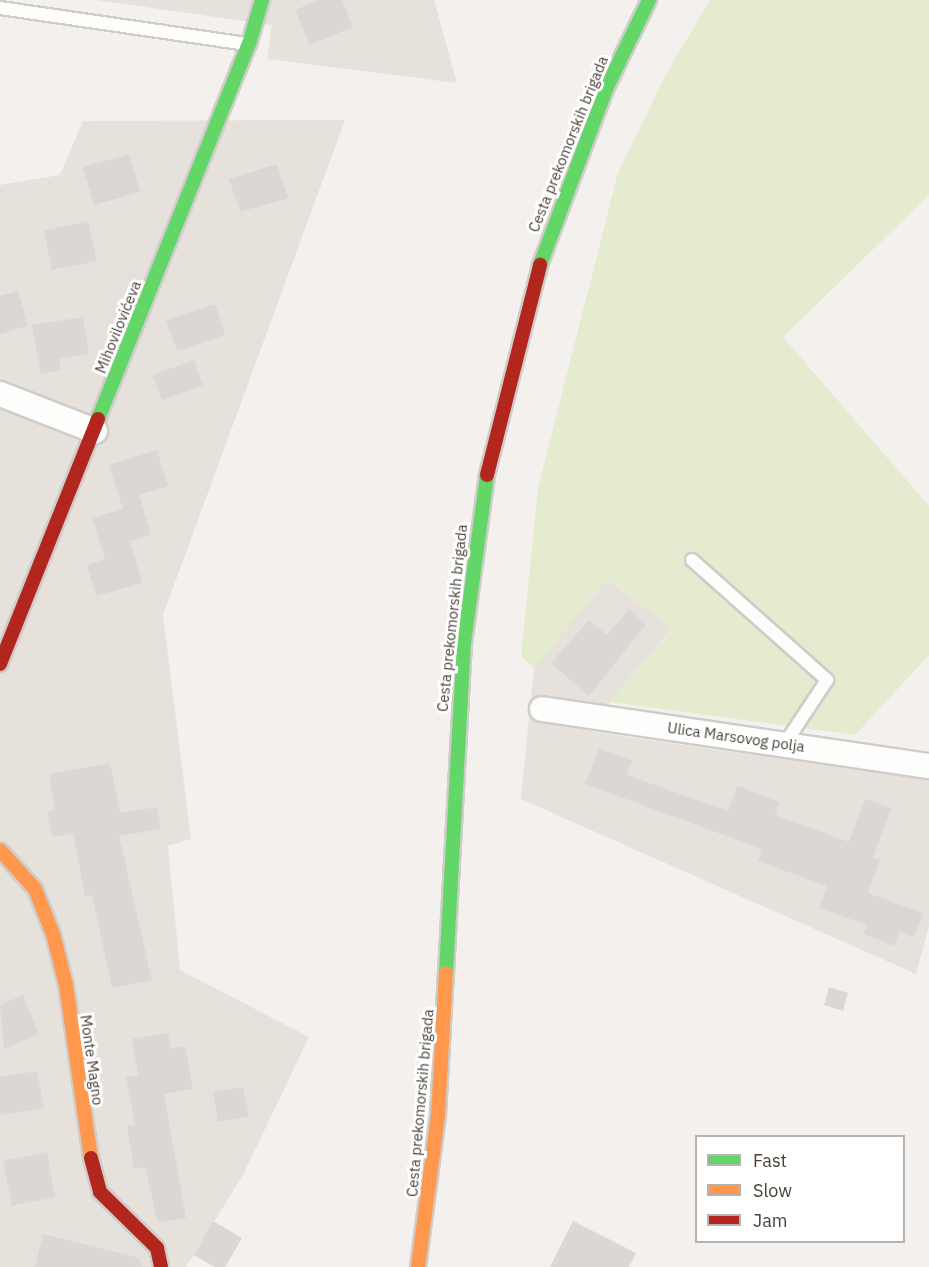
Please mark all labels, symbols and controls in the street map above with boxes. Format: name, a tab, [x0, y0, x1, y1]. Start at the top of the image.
street label: Cesta prekomorskih brigada	[524, 53, 612, 235]
street label: Mihovilovićeva	[91, 278, 145, 376]
street label: Cesta prekomorskih brigada	[433, 523, 471, 713]
street label: Ulica Marsovog polja	[666, 718, 806, 756]
street label: Cesta prekomorskih brigada	[403, 1008, 437, 1198]
street label: Monte Magno	[77, 1014, 107, 1106]
legend	[695, 1135, 905, 1243]
text: Fast	[753, 1149, 787, 1172]
text: Slow	[753, 1179, 792, 1202]
text: Jam	[753, 1209, 788, 1232]

